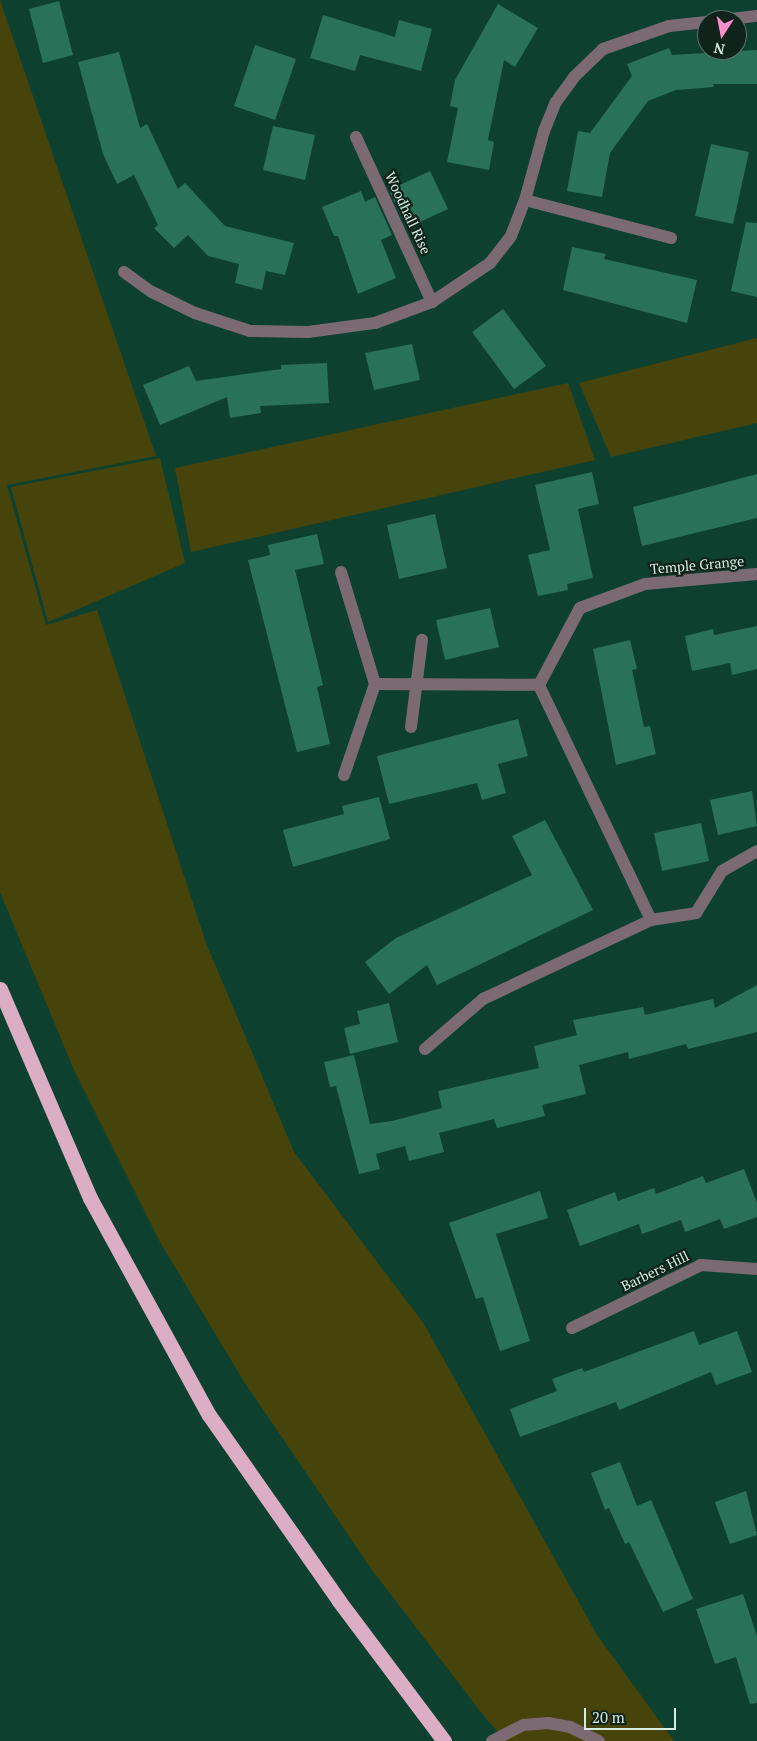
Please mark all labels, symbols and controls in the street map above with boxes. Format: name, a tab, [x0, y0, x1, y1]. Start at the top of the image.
north arrow	[697, 10, 747, 60]
text: N	[712, 39, 726, 60]
street label: Woodhall Rise	[382, 169, 434, 257]
street label: Temple Grange	[649, 553, 745, 577]
street label: Barbers Hill	[618, 1247, 692, 1295]
scale bar	[587, 1698, 680, 1730]
text: 20 m	[592, 1707, 625, 1727]

